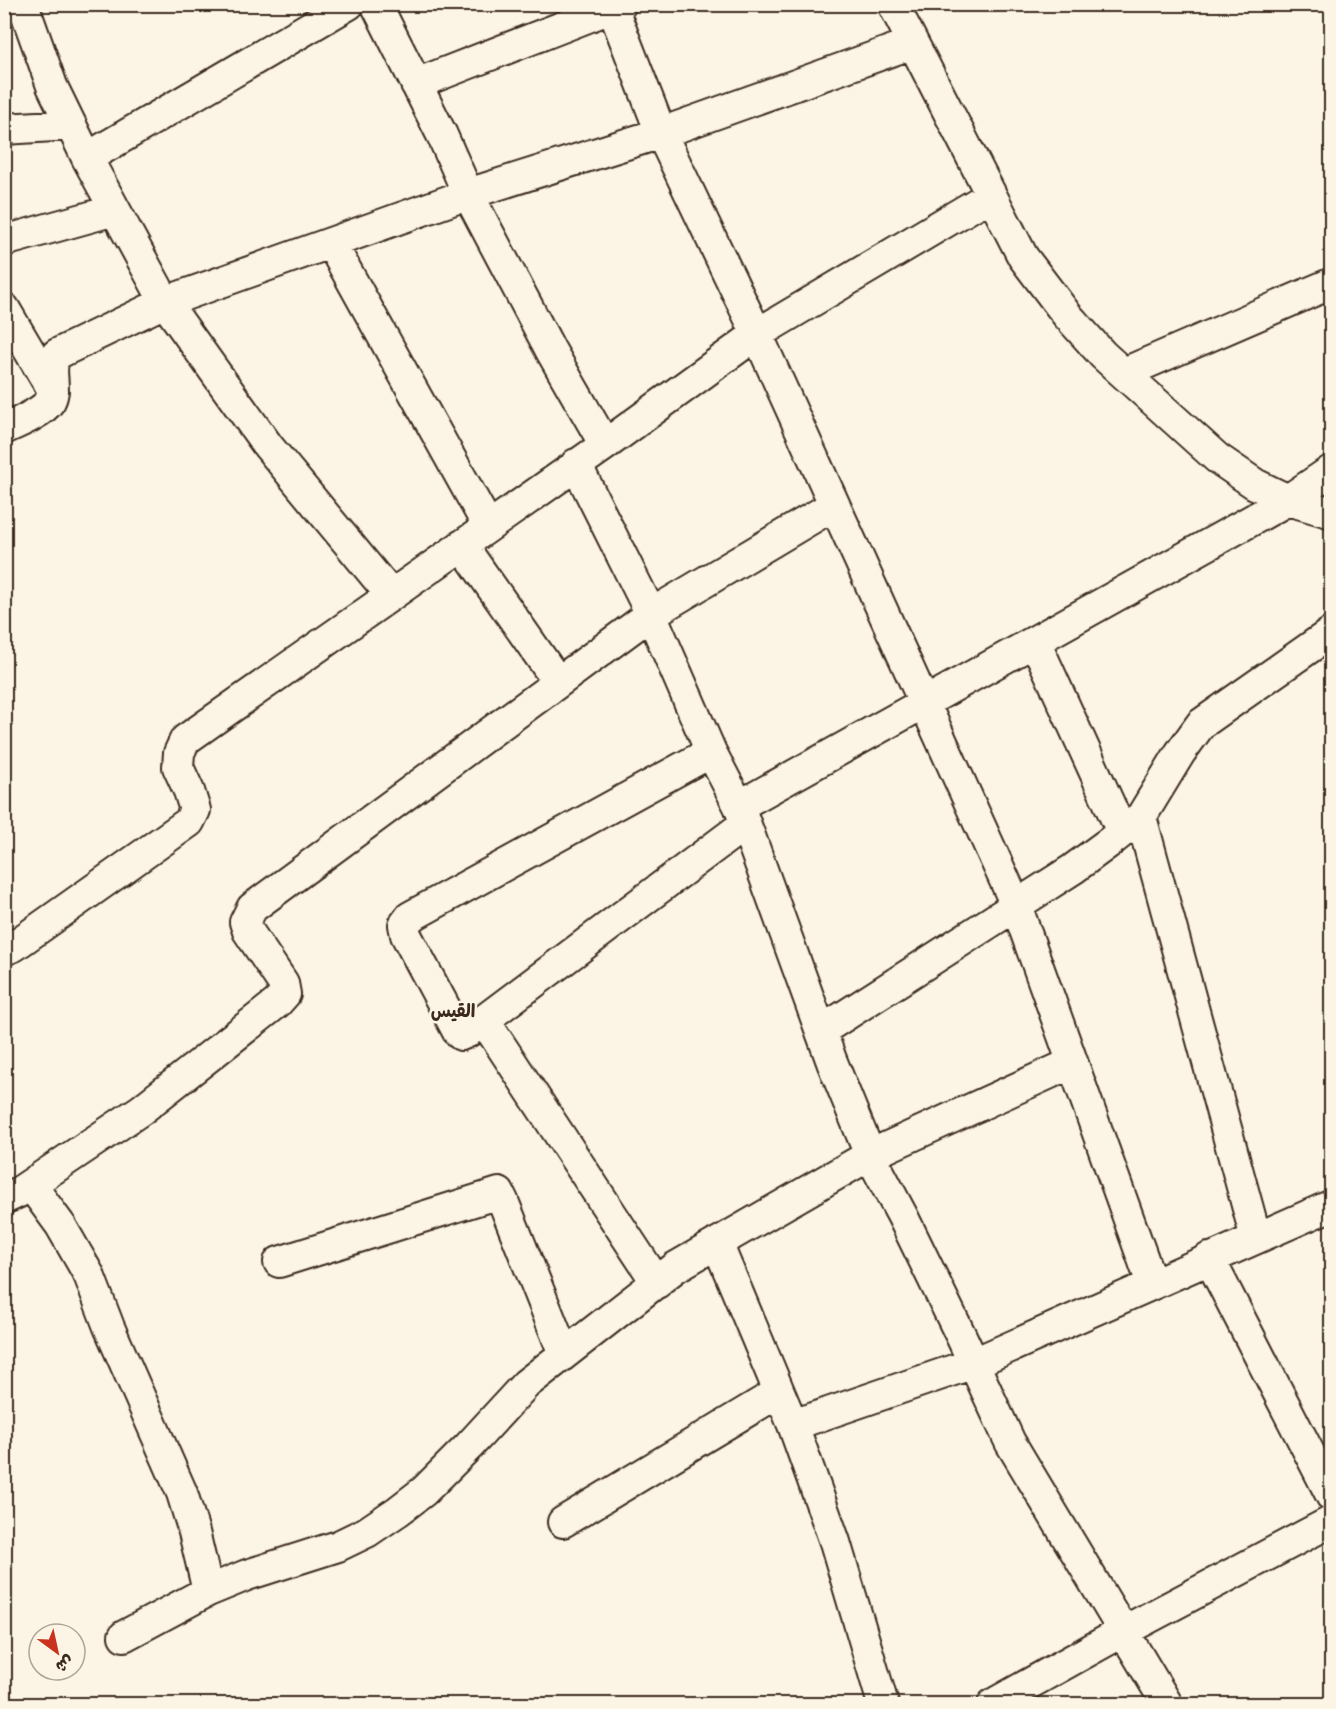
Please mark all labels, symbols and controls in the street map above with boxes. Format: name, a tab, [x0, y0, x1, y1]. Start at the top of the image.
district label: القيس	[431, 999, 475, 1022]
north arrow	[27, 1622, 87, 1682]
text: ش	[52, 1651, 78, 1678]

